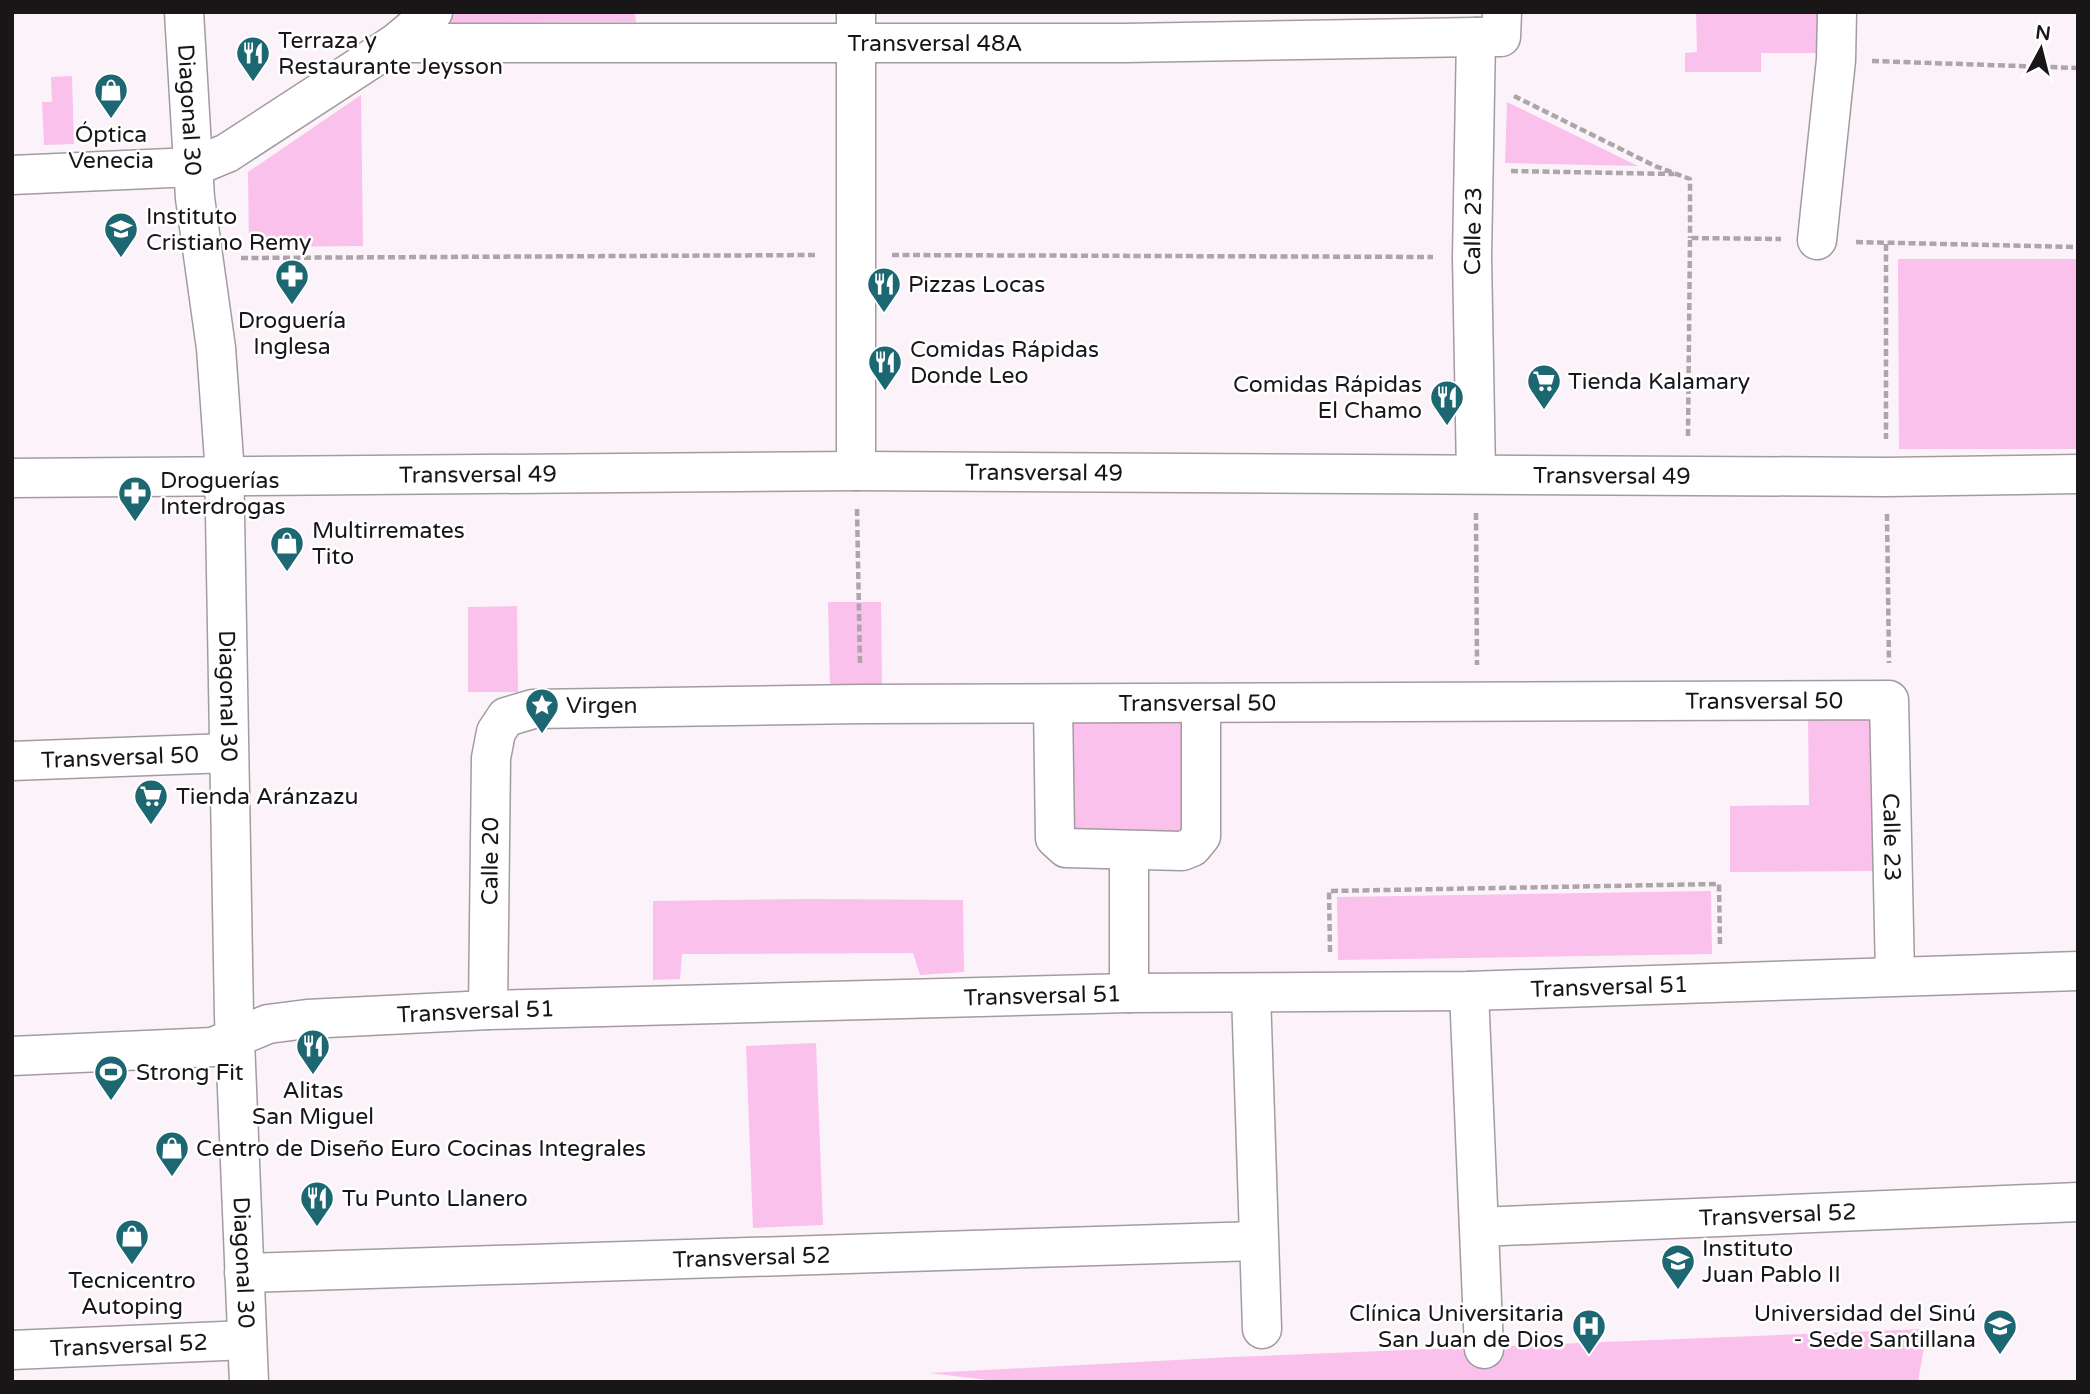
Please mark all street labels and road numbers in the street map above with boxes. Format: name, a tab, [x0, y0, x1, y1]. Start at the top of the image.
street label: Transversal 48A	[847, 30, 1023, 58]
street label: Diagonal 30	[171, 43, 207, 176]
street label: Calle 23	[1459, 187, 1488, 275]
street label: Transversal 49	[965, 459, 1123, 488]
street label: Transversal 49	[399, 460, 557, 490]
street label: Transversal 49	[1533, 462, 1691, 491]
street label: Diagonal 30	[212, 630, 242, 762]
street label: Transversal 50	[1685, 687, 1843, 716]
street label: Transversal 50	[1118, 689, 1276, 718]
street label: Transversal 50	[41, 741, 199, 775]
street label: Calle 23	[1876, 793, 1906, 882]
street label: Calle 20	[476, 817, 505, 905]
street label: Transversal 51	[1530, 971, 1689, 1004]
street label: Transversal 51	[963, 980, 1122, 1012]
street label: Transversal 51	[396, 995, 555, 1030]
street label: Diagonal 30	[226, 1196, 260, 1329]
street label: Transversal 52	[1698, 1198, 1857, 1233]
street label: Transversal 52	[672, 1241, 831, 1274]
street label: Transversal 52	[49, 1329, 208, 1363]

